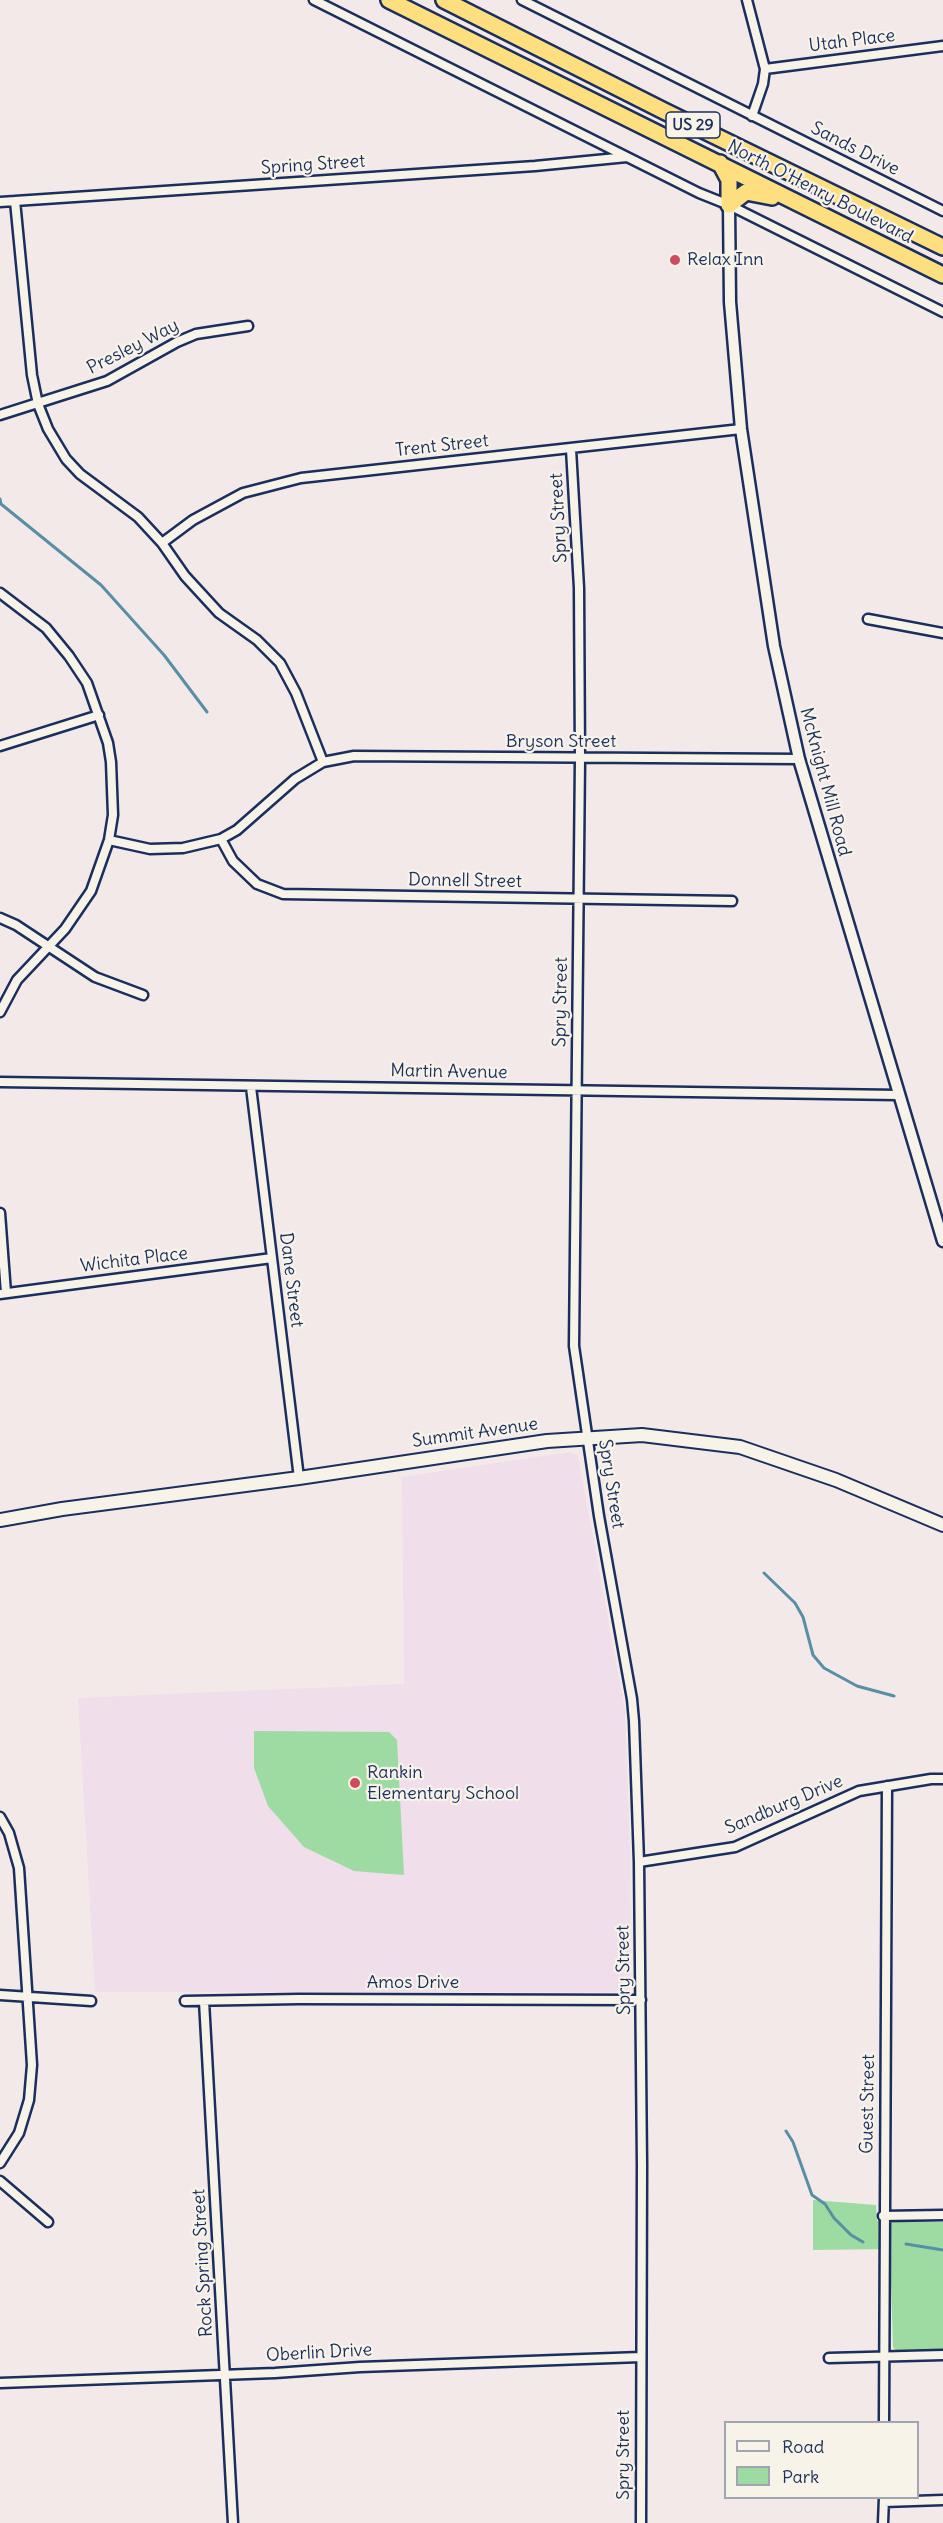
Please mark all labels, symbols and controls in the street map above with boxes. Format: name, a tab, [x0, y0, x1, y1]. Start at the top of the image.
street label: Utah Place	[808, 25, 896, 57]
road number: US 29	[666, 112, 720, 138]
street label: Sands Drive	[807, 118, 903, 180]
street label: North O'Henry Boulevard	[724, 136, 916, 248]
street label: Spring Street	[260, 151, 366, 179]
place label: Relax Inn	[687, 249, 764, 271]
marker: Relax Inn	[668, 253, 682, 267]
street label: Presley Way	[84, 315, 182, 379]
street label: Trent Street	[394, 430, 490, 462]
street label: Spry Street	[546, 472, 572, 564]
street label: McKnight Mill Road	[795, 705, 855, 859]
street label: Bryson Street	[506, 731, 616, 753]
street label: Donnell Street	[408, 869, 522, 893]
street label: Spry Street	[549, 957, 573, 1047]
street label: Martin Avenue	[390, 1060, 508, 1084]
street label: Dane Street	[274, 1231, 308, 1329]
street label: Wichita Place	[79, 1243, 189, 1277]
street label: Summit Avenue	[411, 1413, 539, 1453]
street label: Spry Street	[593, 1438, 629, 1530]
place label: Rankin Elementary School	[367, 1762, 519, 1804]
street label: Sandburg Drive	[722, 1770, 846, 1840]
marker: Rankin Elementary School	[348, 1776, 362, 1790]
street label: Spry Street	[612, 1925, 636, 2015]
street label: Amos Drive	[367, 1972, 459, 1994]
street label: Guest Street	[856, 2054, 880, 2154]
street label: Rock Spring Street	[188, 2188, 218, 2338]
street label: Oberlin Drive	[265, 2339, 373, 2367]
street label: Spry Street	[613, 2410, 635, 2500]
legend	[724, 2421, 919, 2499]
text: Road	[782, 2435, 824, 2458]
text: Park	[782, 2465, 819, 2488]

